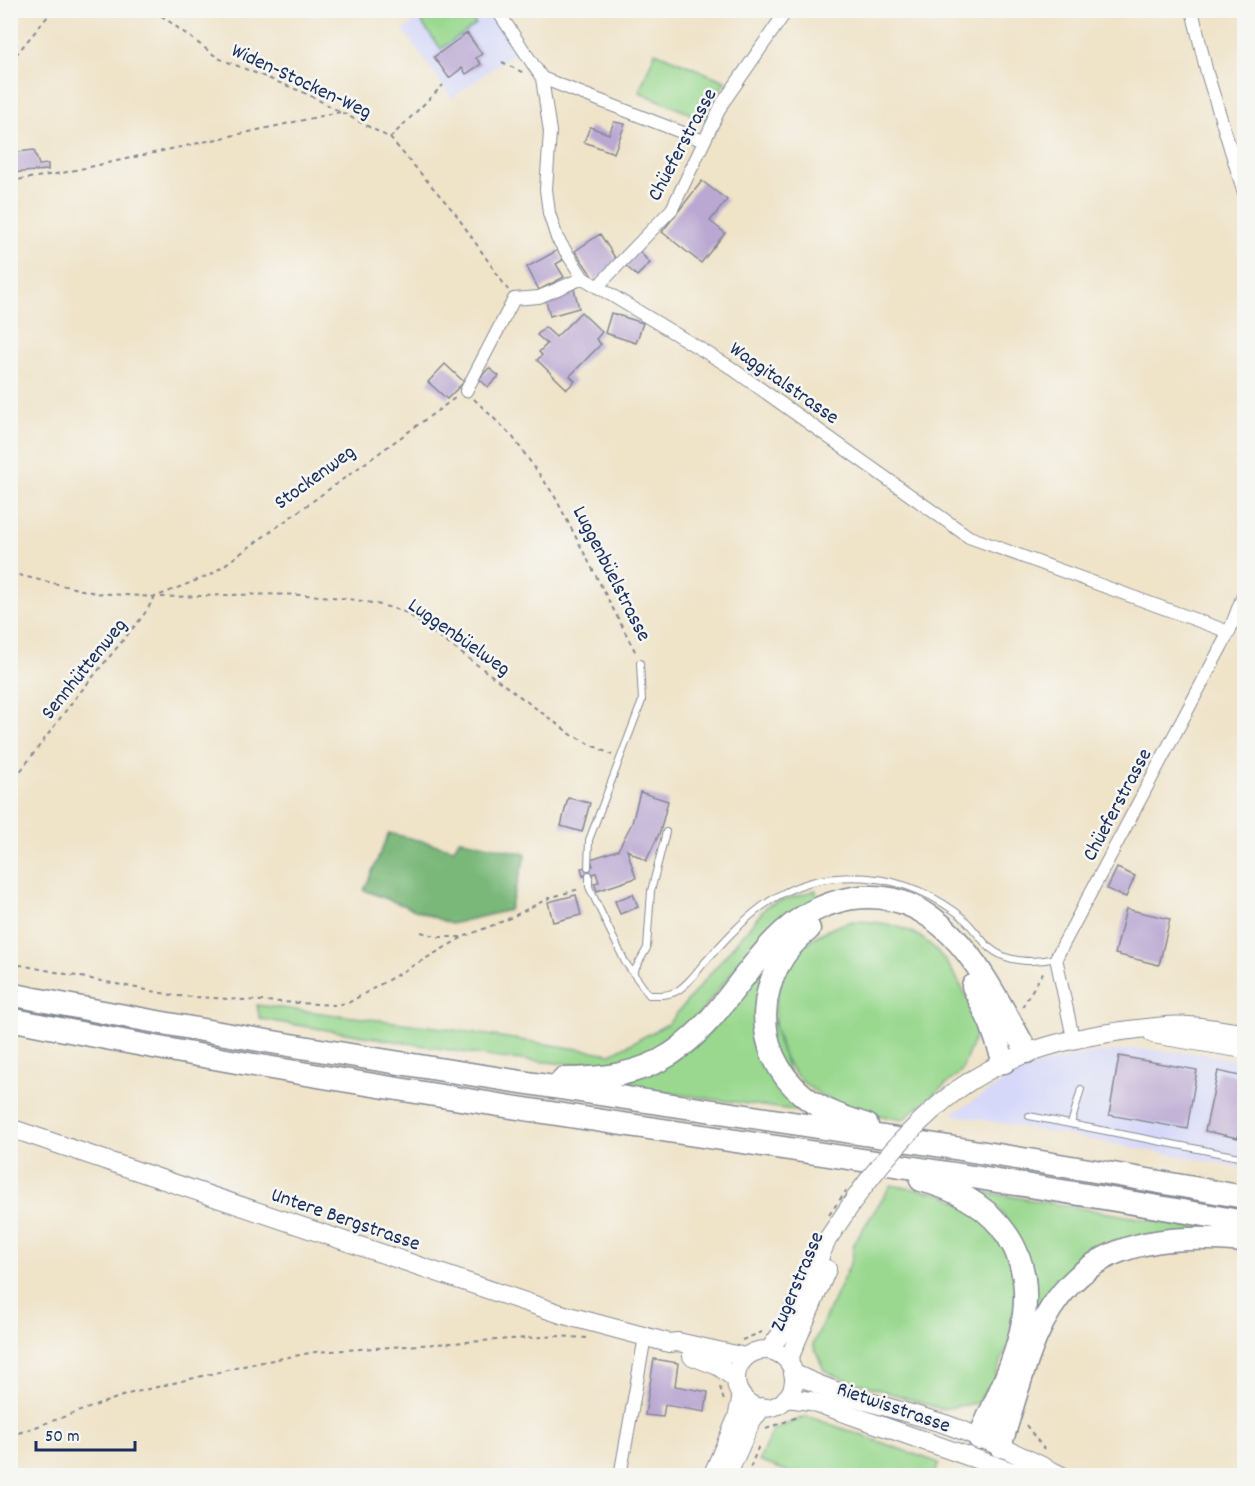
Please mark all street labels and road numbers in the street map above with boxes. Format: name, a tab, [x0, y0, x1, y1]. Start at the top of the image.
street label: Widen-Stocken-Weg	[226, 37, 376, 128]
street label: Chüeferstrasse	[641, 84, 726, 207]
street label: Waggitalstrasse	[722, 335, 844, 433]
street label: Stockenweg	[269, 439, 363, 518]
street label: Luggenbüelstrasse	[563, 501, 657, 647]
street label: Luggenbüelweg	[401, 592, 516, 685]
street label: Sennhüttenweg	[35, 613, 136, 727]
street label: Chüeferstrasse	[1076, 744, 1161, 867]
street label: Untere Bergstrasse	[266, 1181, 424, 1260]
street label: Zugerstrasse	[764, 1228, 833, 1337]
street label: Rietwisstrasse	[832, 1375, 954, 1442]

